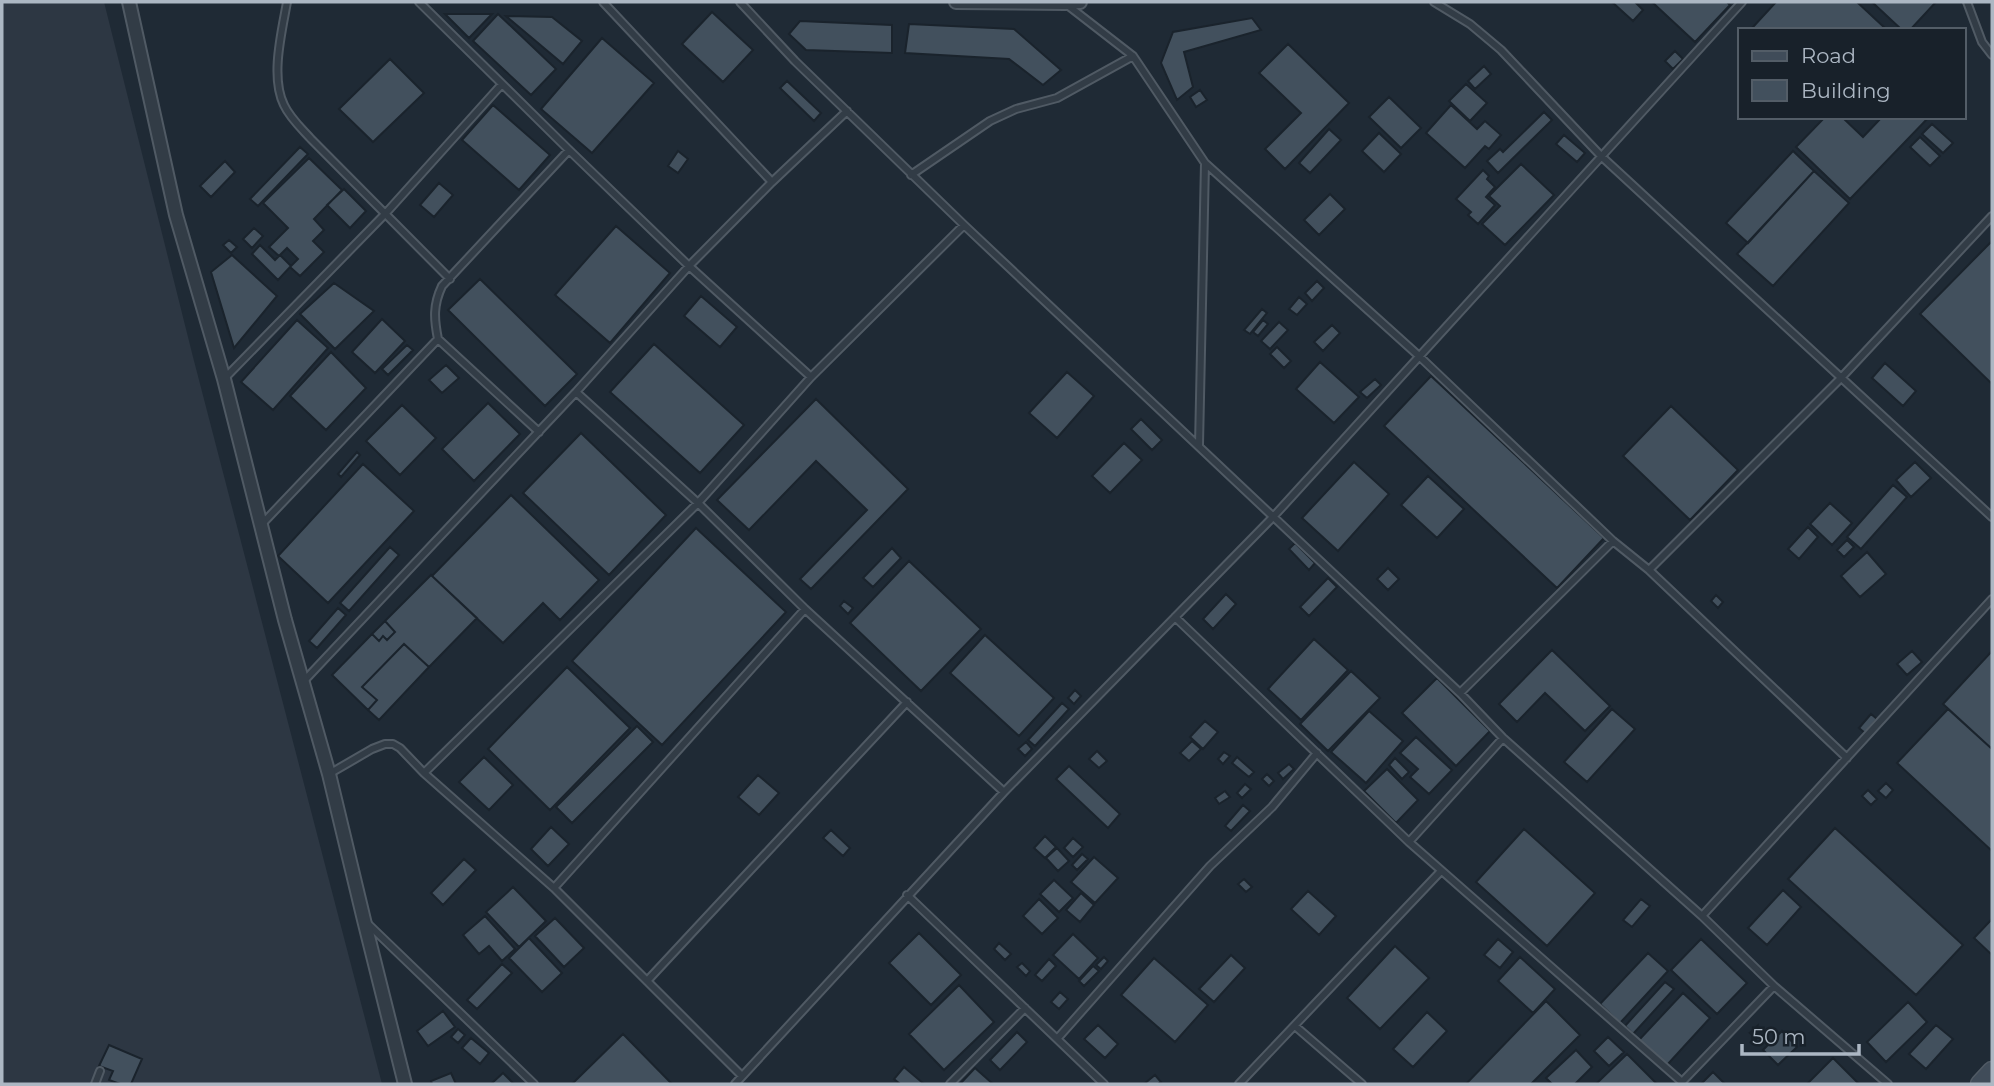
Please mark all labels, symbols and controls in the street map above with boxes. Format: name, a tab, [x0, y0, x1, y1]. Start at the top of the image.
legend	[1738, 28, 1966, 119]
text: Road	[1801, 43, 1856, 68]
text: Building	[1801, 78, 1891, 103]
scale bar	[1742, 1012, 1859, 1056]
text: 50 m	[1752, 1024, 1806, 1049]

